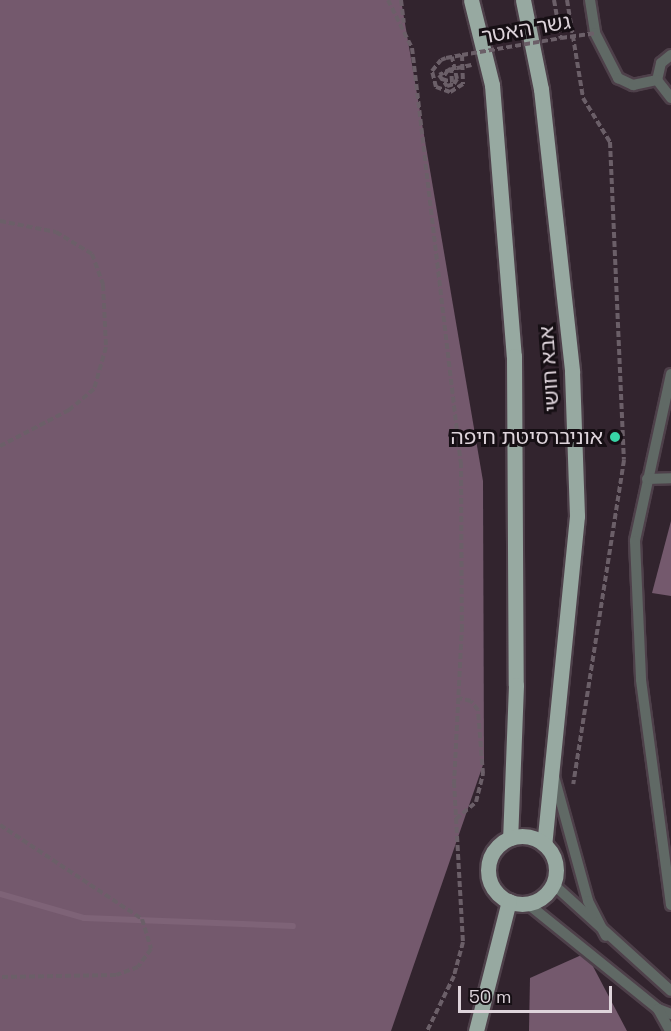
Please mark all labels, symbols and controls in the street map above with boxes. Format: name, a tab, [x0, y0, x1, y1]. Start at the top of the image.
street label: גשר האטר	[480, 9, 572, 49]
street label: אבא חושי	[533, 325, 565, 413]
place label: אוניברסיטת חיפה	[451, 424, 603, 450]
marker: אוניברסיטת חיפה	[608, 430, 622, 444]
scale bar	[461, 974, 616, 1012]
text: 50 m	[469, 985, 511, 1008]

